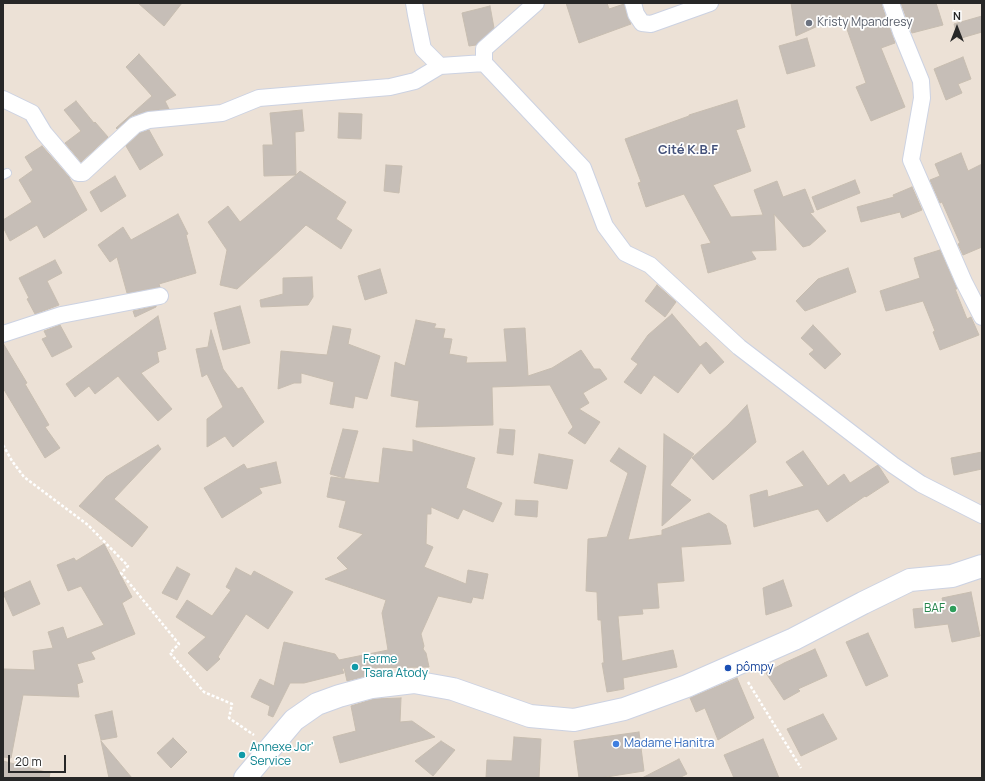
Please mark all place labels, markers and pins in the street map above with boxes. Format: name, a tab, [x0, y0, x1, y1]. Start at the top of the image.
place label: Kristy Mpandresy	[817, 16, 913, 30]
marker: Kristy Mpandresy	[804, 18, 814, 28]
place label: BAF	[924, 602, 945, 616]
marker: BAF	[948, 604, 958, 614]
place label: Ferme Tsara Atody	[363, 653, 428, 681]
place label: pômpy	[736, 661, 774, 675]
marker: Ferme Tsara Atody	[350, 662, 360, 672]
marker: pômpy	[723, 663, 733, 673]
place label: Madame Hanitra	[624, 737, 714, 751]
marker: Madame Hanitra	[611, 739, 621, 749]
place label: Annexe Jor' Service	[250, 741, 314, 769]
marker: Annexe Jor' Service	[237, 750, 247, 760]

